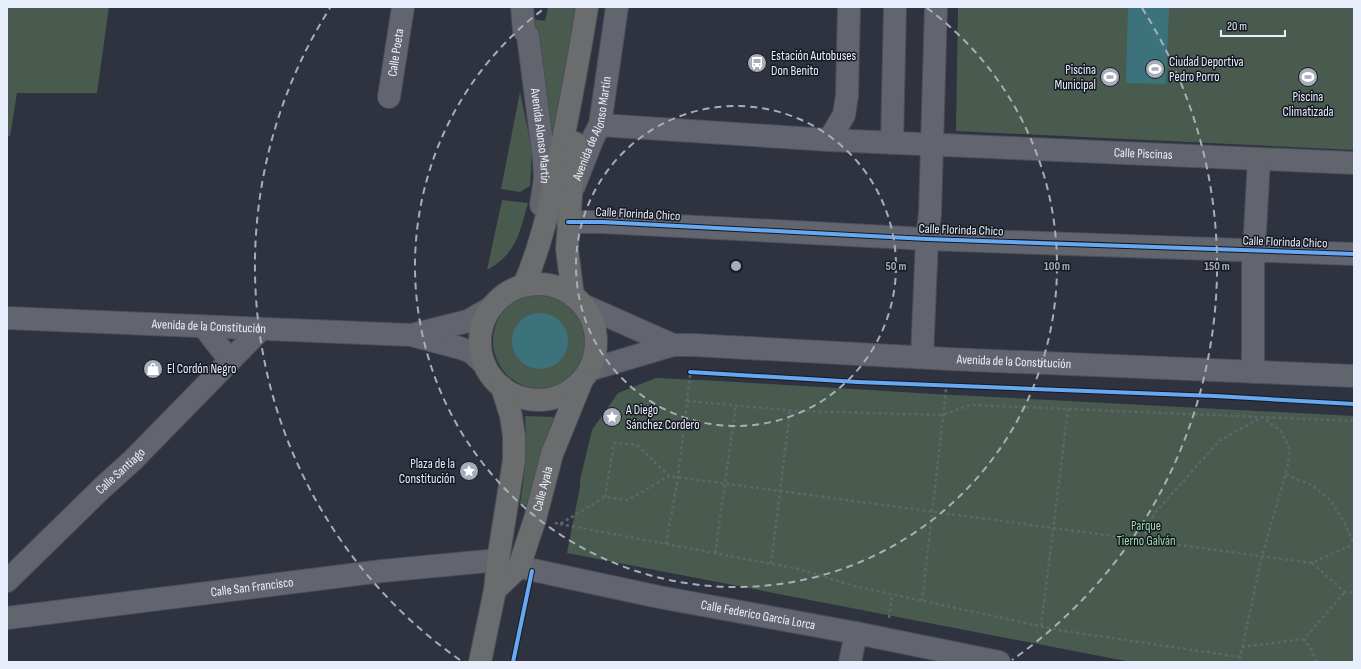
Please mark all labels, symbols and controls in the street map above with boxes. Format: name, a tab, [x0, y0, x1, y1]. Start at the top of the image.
scale bar	[1221, 12, 1285, 38]
text: 20 m	[1227, 19, 1247, 34]
street label: Calle Poeta	[384, 27, 408, 78]
place label: Estación Autobuses Don Benito	[771, 48, 857, 79]
bus stop icon: Estación Autobuses Don Benito	[746, 52, 768, 74]
place label: Ciudad Deportiva Pedro Porro	[1169, 54, 1244, 85]
sports icon: Ciudad Deportiva Pedro Porro	[1144, 58, 1166, 80]
place label: Piscina Municipal	[1054, 62, 1096, 93]
sports icon: Piscina Municipal	[1099, 66, 1121, 88]
sports icon: Piscina Climatizada	[1297, 66, 1319, 88]
street label: Avenida de Alonso Martín	[569, 75, 615, 184]
street label: Avenida Alonso Martín	[527, 86, 553, 185]
place label: Piscina Climatizada	[1282, 89, 1334, 120]
street label: Calle Piscinas	[1114, 144, 1173, 163]
street label: Calle Florinda Chico	[595, 204, 681, 224]
street label: Calle Florinda Chico	[918, 221, 1004, 239]
street label: Calle Florinda Chico	[1242, 233, 1328, 251]
centre of rings	[729, 259, 743, 273]
text: 50 m	[886, 259, 906, 274]
text: 100 m	[1044, 259, 1070, 274]
text: 150 m	[1204, 259, 1230, 274]
street label: Avenida de la Constitución	[150, 316, 266, 337]
street label: Avenida de la Constitución	[955, 351, 1072, 372]
shop icon: El Cordón Negro	[142, 358, 164, 380]
place label: El Cordón Negro	[167, 361, 236, 377]
place label: A Diego Sánchez Cordero	[625, 402, 700, 433]
place icon: A Diego Sánchez Cordero	[601, 406, 623, 428]
street label: Calle Santiago	[92, 444, 149, 498]
place label: Plaza de la Constitución	[399, 456, 455, 487]
place icon: Plaza de la Constitución	[458, 460, 480, 482]
street label: Calle Ayala	[529, 465, 556, 513]
park label: Parque Tierno Galván	[1117, 518, 1175, 549]
street label: Calle San Francisco	[210, 574, 294, 600]
street label: Calle Federico García Lorca	[700, 597, 817, 633]

